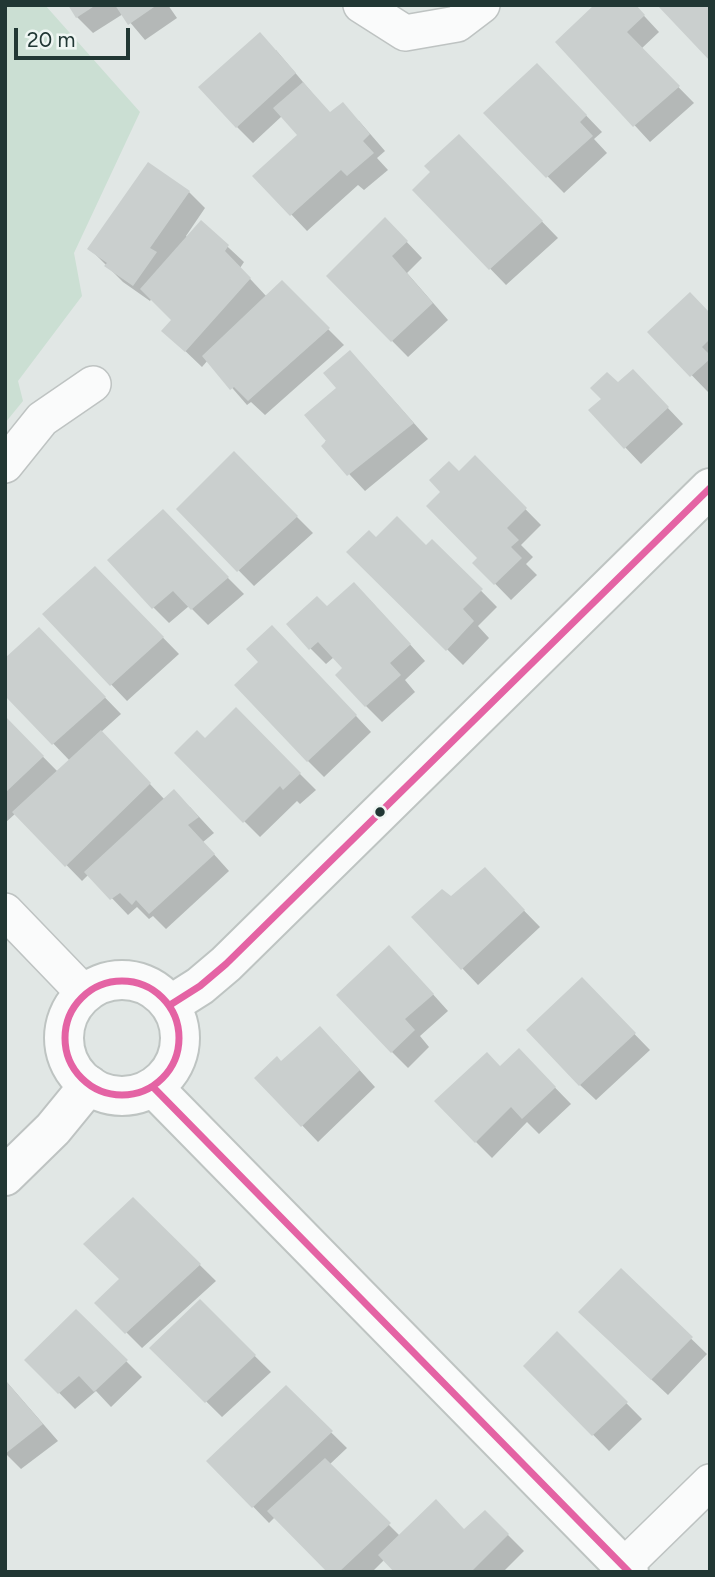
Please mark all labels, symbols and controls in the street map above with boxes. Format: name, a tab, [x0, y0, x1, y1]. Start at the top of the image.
scale bar	[18, 14, 133, 58]
text: 20 m	[27, 27, 75, 52]
unlabelled marker	[373, 805, 387, 819]

